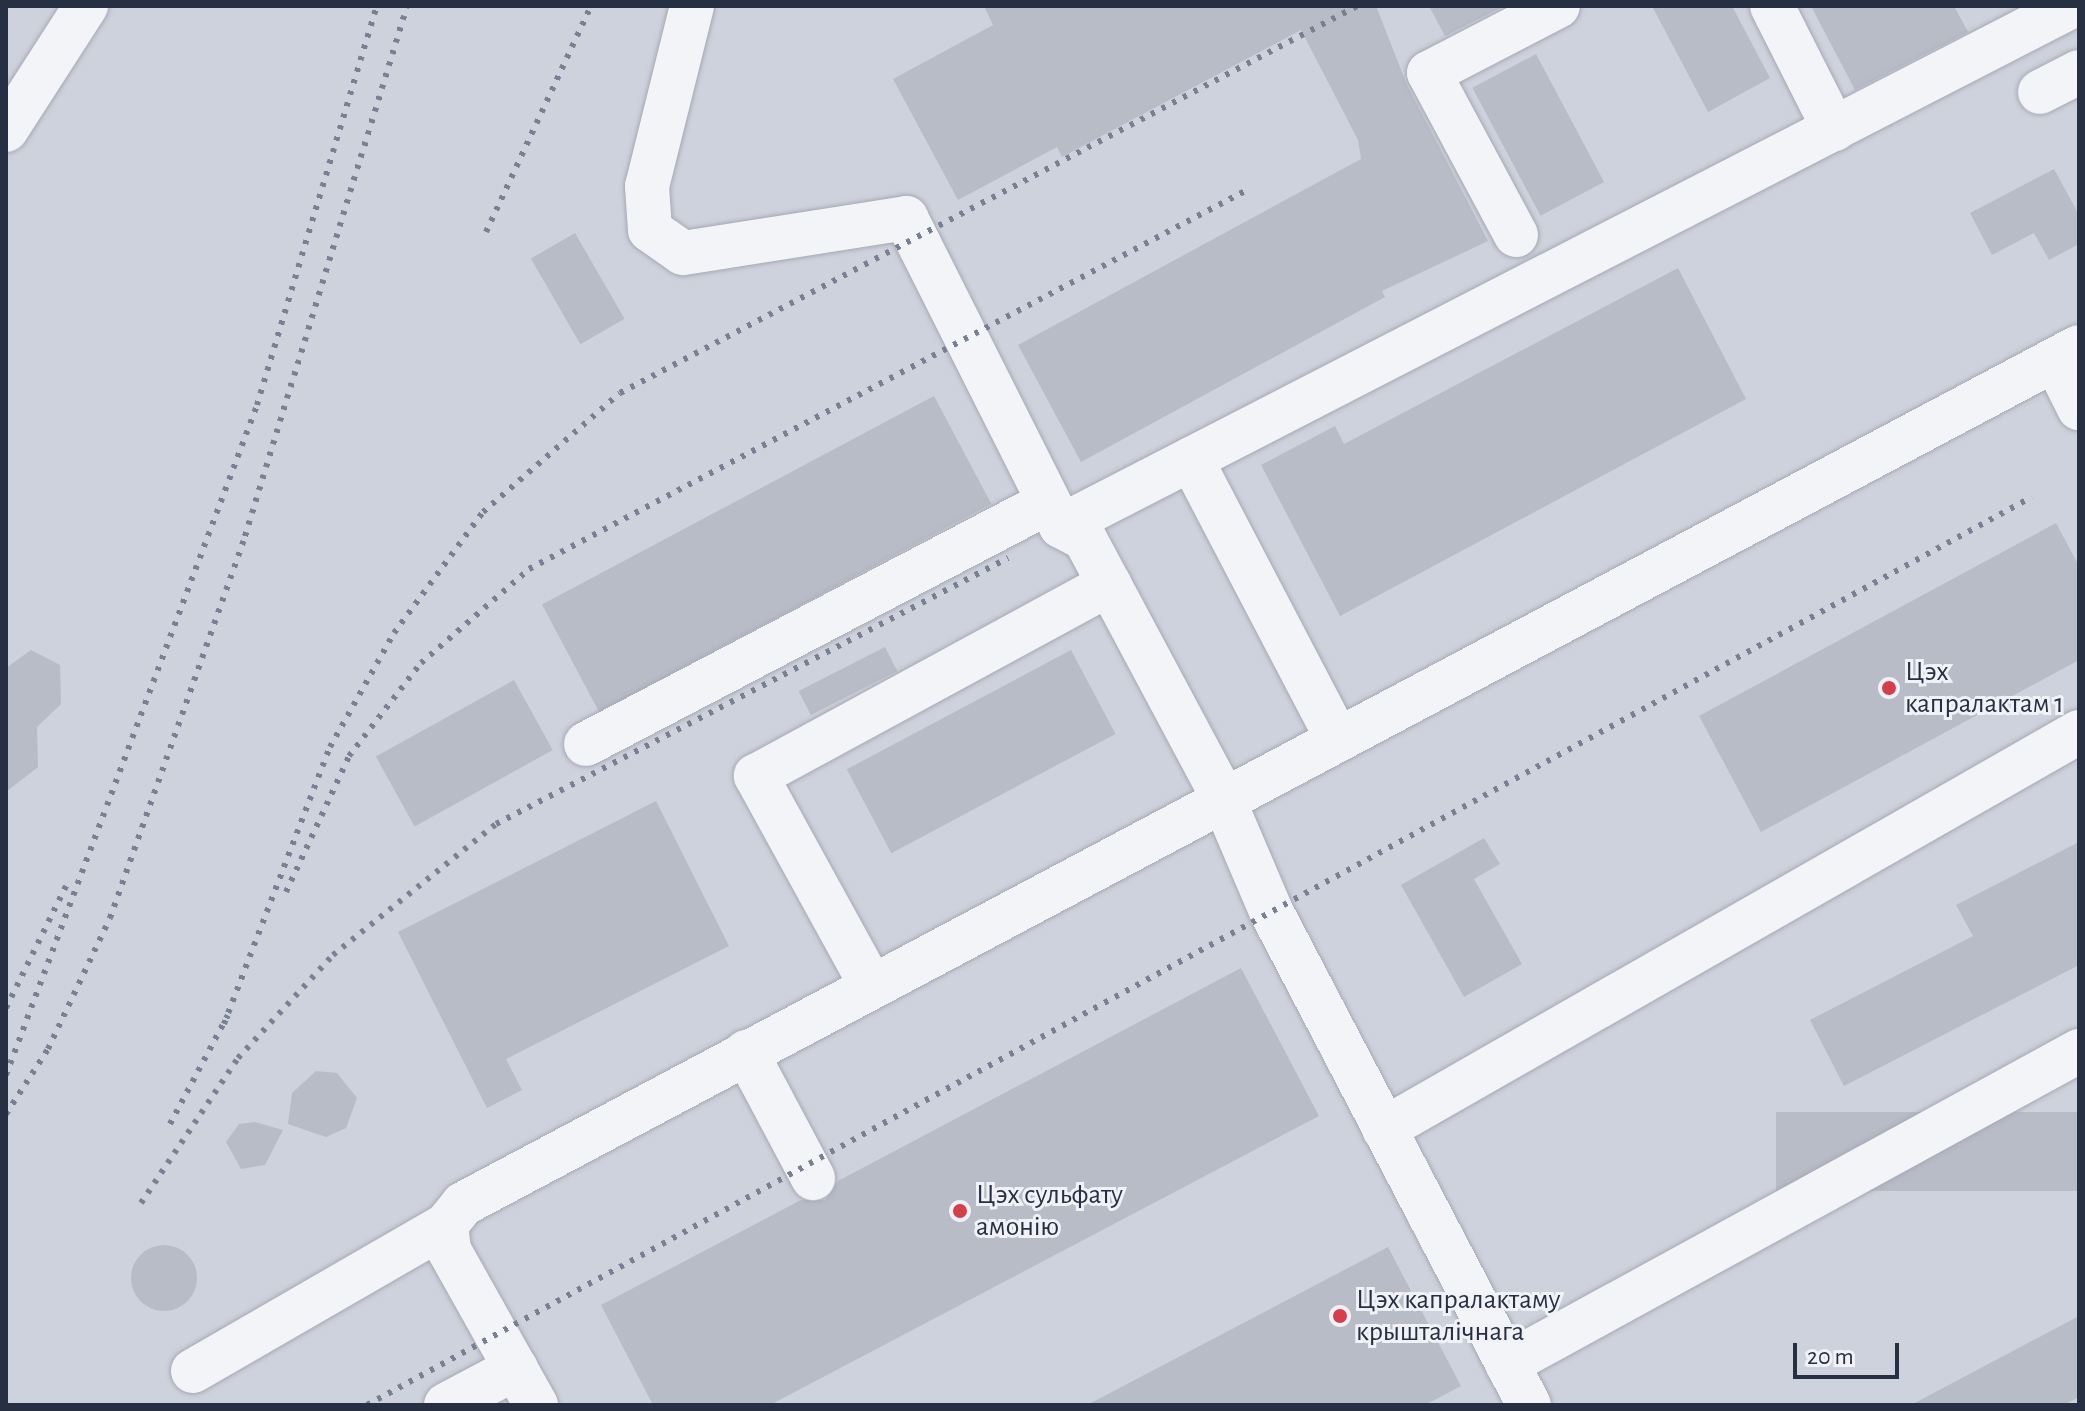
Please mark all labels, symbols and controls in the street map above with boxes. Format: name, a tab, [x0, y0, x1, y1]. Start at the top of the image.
place label: Цэх капралактам 1	[1905, 655, 2064, 721]
marker: Цэх капралактам 1	[1880, 679, 1898, 697]
place label: Цэх сульфату амонію	[976, 1178, 1123, 1244]
marker: Цэх сульфату амонію	[951, 1202, 969, 1220]
place label: Цэх капралактаму крышталічнага	[1356, 1283, 1560, 1349]
marker: Цэх капралактаму крышталічнага	[1331, 1307, 1349, 1325]
scale bar	[1797, 1327, 1903, 1377]
text: 20 m	[1807, 1345, 1854, 1369]

